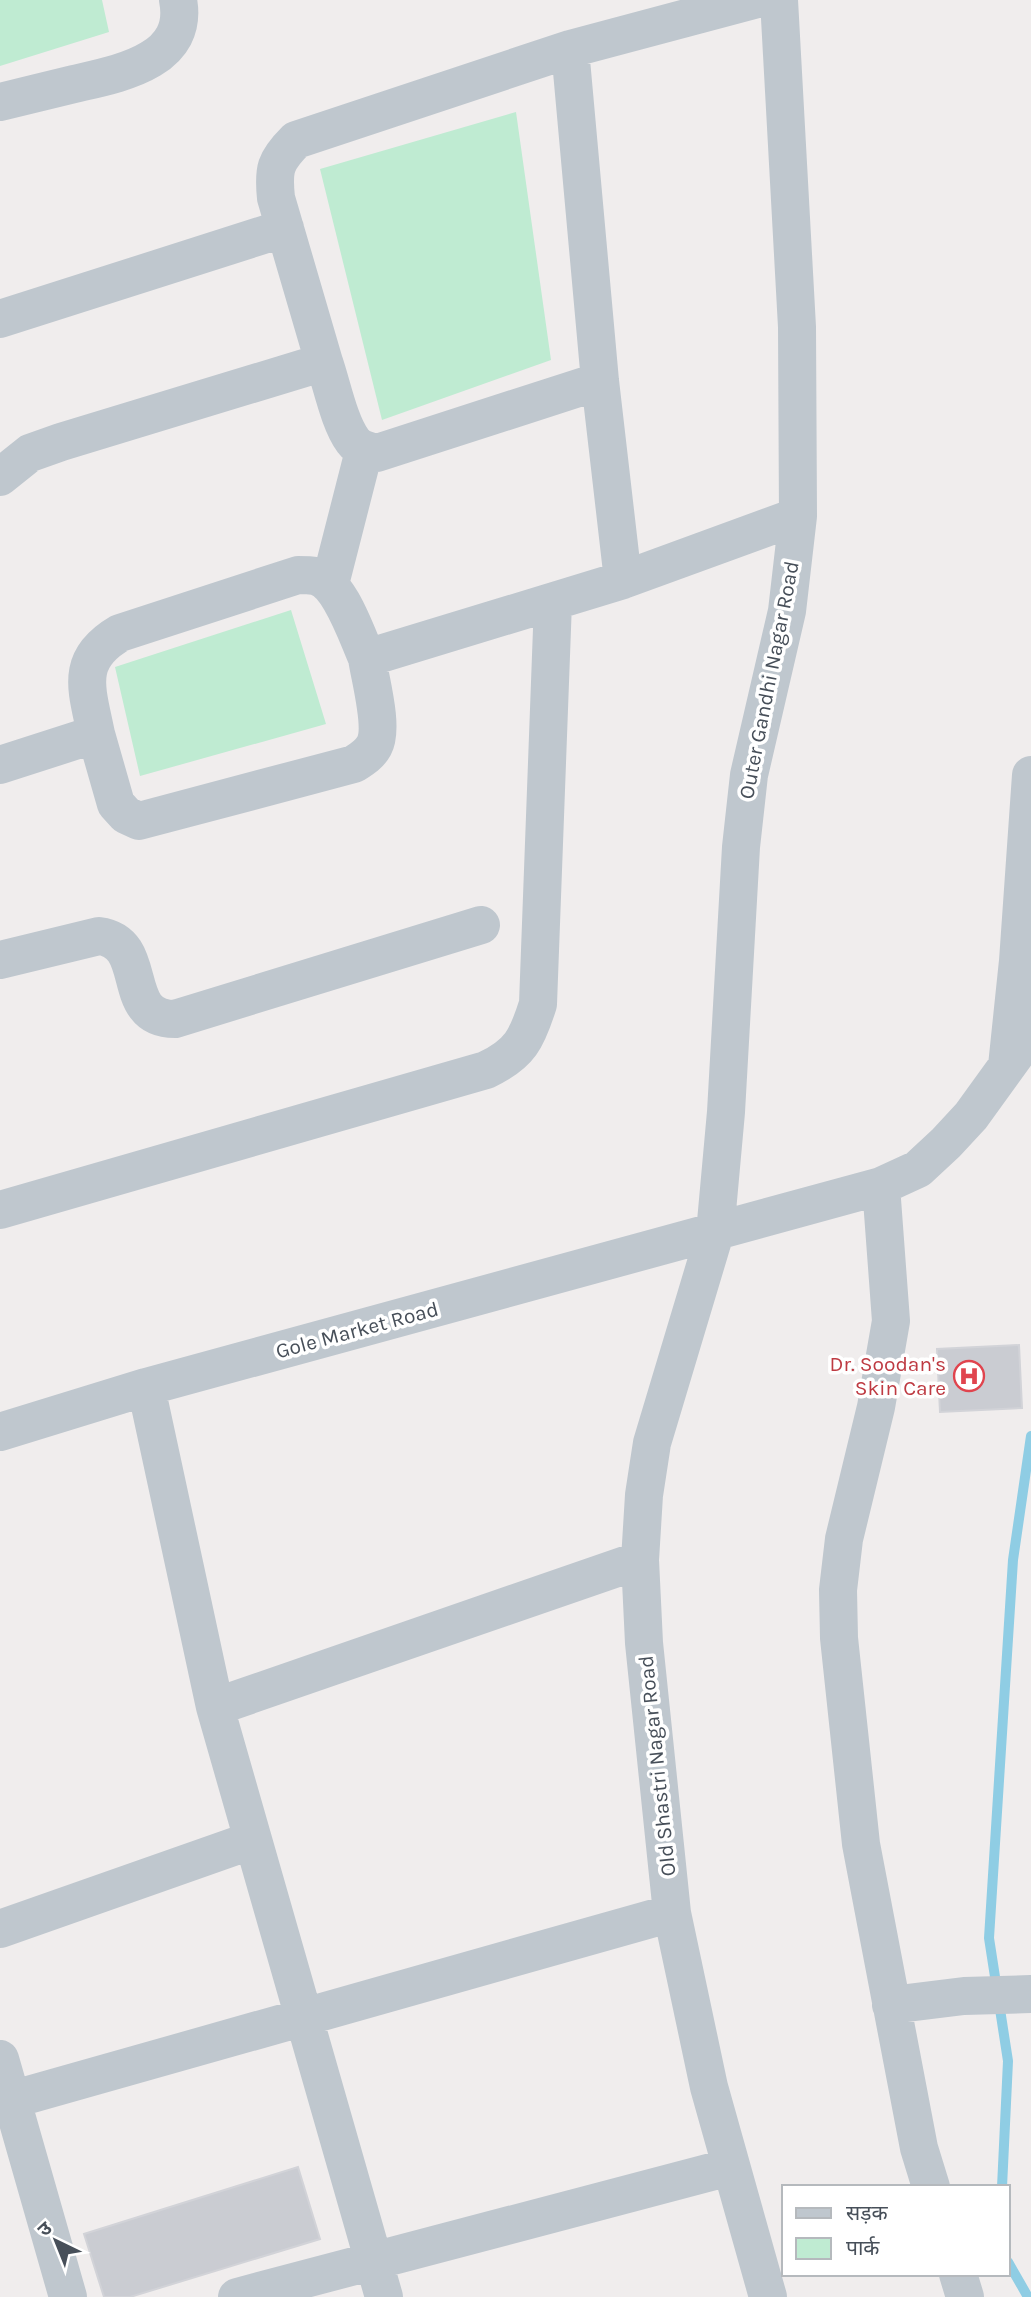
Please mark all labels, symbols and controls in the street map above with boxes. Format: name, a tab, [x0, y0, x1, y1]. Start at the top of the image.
street label: Outer Gandhi Nagar Road	[734, 559, 804, 801]
street label: Gole Market Road	[273, 1297, 441, 1363]
place label: Dr. Soodan's Skin Care	[830, 1352, 946, 1400]
hospital icon: Dr. Soodan's Skin Care	[952, 1359, 986, 1393]
street label: Old Shastri Nagar Road	[633, 1654, 681, 1878]
legend	[782, 2185, 1010, 2276]
text: सड़क	[846, 2201, 888, 2225]
north arrow	[21, 2206, 91, 2276]
text: उ	[34, 2217, 57, 2241]
text: पार्क	[846, 2236, 880, 2260]

